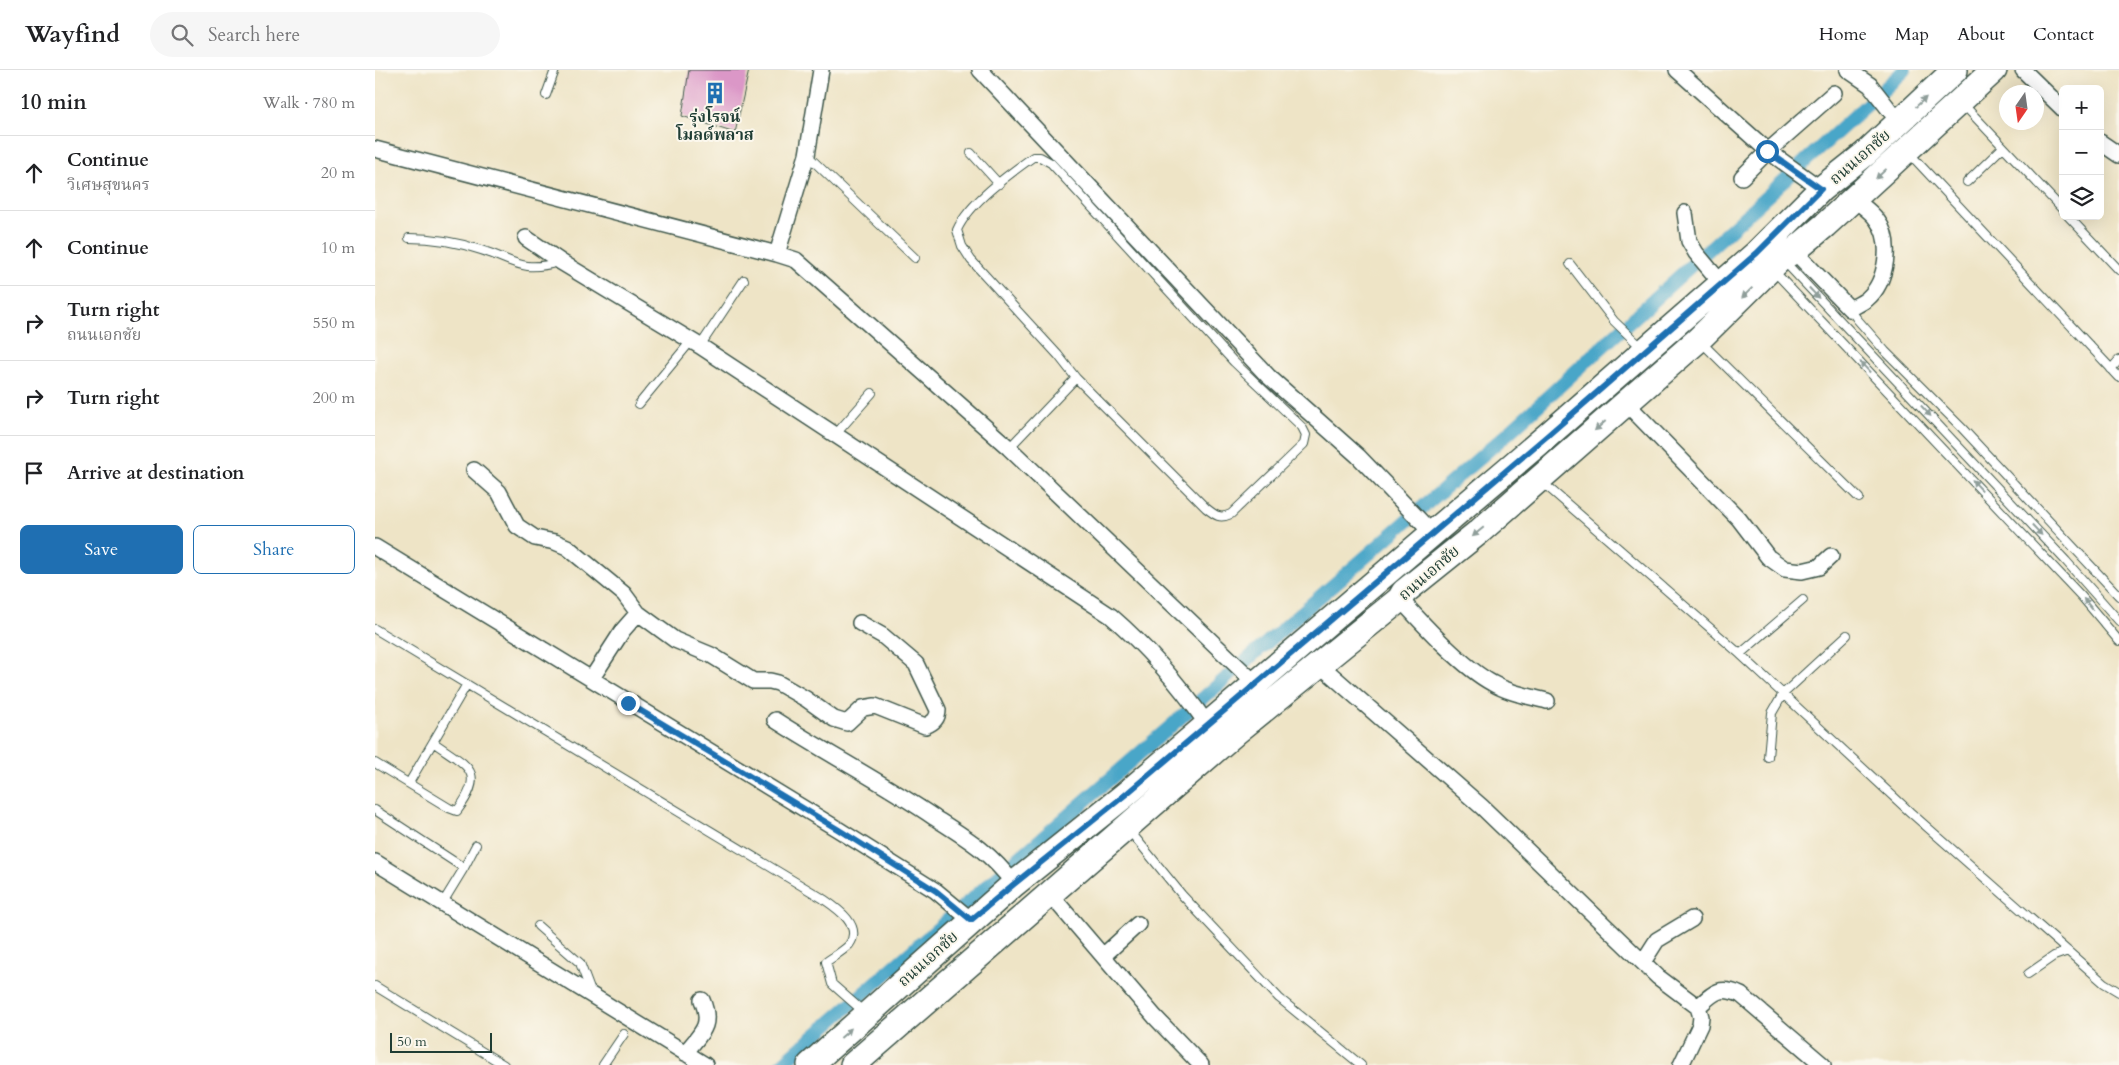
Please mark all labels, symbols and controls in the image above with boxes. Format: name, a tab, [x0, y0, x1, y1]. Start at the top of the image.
search box	[150, 12, 500, 57]
text: Wayfind	[25, 18, 120, 51]
icon: search	[168, 21, 196, 49]
text: Search here	[208, 22, 300, 48]
text: Home	[1819, 22, 1867, 47]
text: Map	[1895, 22, 1929, 47]
text: About	[1957, 22, 2005, 47]
text: Contact	[2033, 22, 2094, 47]
building icon: รุ่งโรจน์ โมลด์พลาส	[702, 80, 728, 106]
north arrow	[1999, 85, 2044, 130]
map controls	[2059, 85, 2104, 220]
button: +	[2059, 85, 2104, 130]
text: 10 min	[20, 88, 87, 117]
text: Walk · 780 m	[263, 92, 355, 114]
one-way arrow	[1915, 96, 1927, 108]
place label: รุ่งโรจน์ โมลด์พลาส	[675, 106, 754, 146]
street label: ถนนเอกชัย	[1825, 124, 1895, 190]
button: −	[2059, 130, 2104, 175]
route start	[1756, 140, 1779, 163]
text: Continue	[67, 147, 149, 173]
icon: ahead	[20, 159, 48, 187]
text: 20 m	[321, 162, 355, 184]
one-way arrow	[1875, 169, 1888, 180]
text: วิเศษสุขนคร	[67, 174, 150, 196]
button: layers	[2059, 175, 2104, 220]
icon: ahead	[20, 234, 48, 262]
text: Continue	[67, 235, 149, 261]
text: 10 m	[321, 237, 355, 259]
one-way arrow	[1741, 287, 1753, 299]
one-way arrow	[1808, 287, 1820, 299]
text: Turn right	[67, 297, 159, 323]
icon: right	[20, 309, 48, 337]
text: 550 m	[313, 312, 355, 334]
text: ถนนเอกชัย	[67, 324, 141, 346]
one-way arrow	[1859, 361, 1871, 373]
icon: right	[20, 384, 48, 412]
text: Turn right	[67, 385, 159, 411]
text: 200 m	[313, 387, 355, 409]
one-way arrow	[1920, 405, 1932, 417]
one-way arrow	[1594, 420, 1607, 431]
icon: arrive	[20, 459, 48, 487]
text: Arrive at destination	[67, 460, 244, 486]
one-way arrow	[1971, 479, 1983, 491]
one-way arrow	[2031, 524, 2043, 536]
button: Save	[20, 525, 183, 574]
button: Share	[193, 525, 355, 574]
one-way arrow	[1472, 527, 1485, 538]
street label: ถนนเอกชัย	[1394, 540, 1464, 606]
one-way arrow	[2082, 598, 2093, 611]
route end	[617, 692, 640, 715]
street label: ถนนเอกชัย	[893, 926, 963, 992]
one-way arrow	[839, 1027, 852, 1038]
scale bar	[390, 1030, 493, 1053]
text: 50 m	[397, 1032, 427, 1051]

